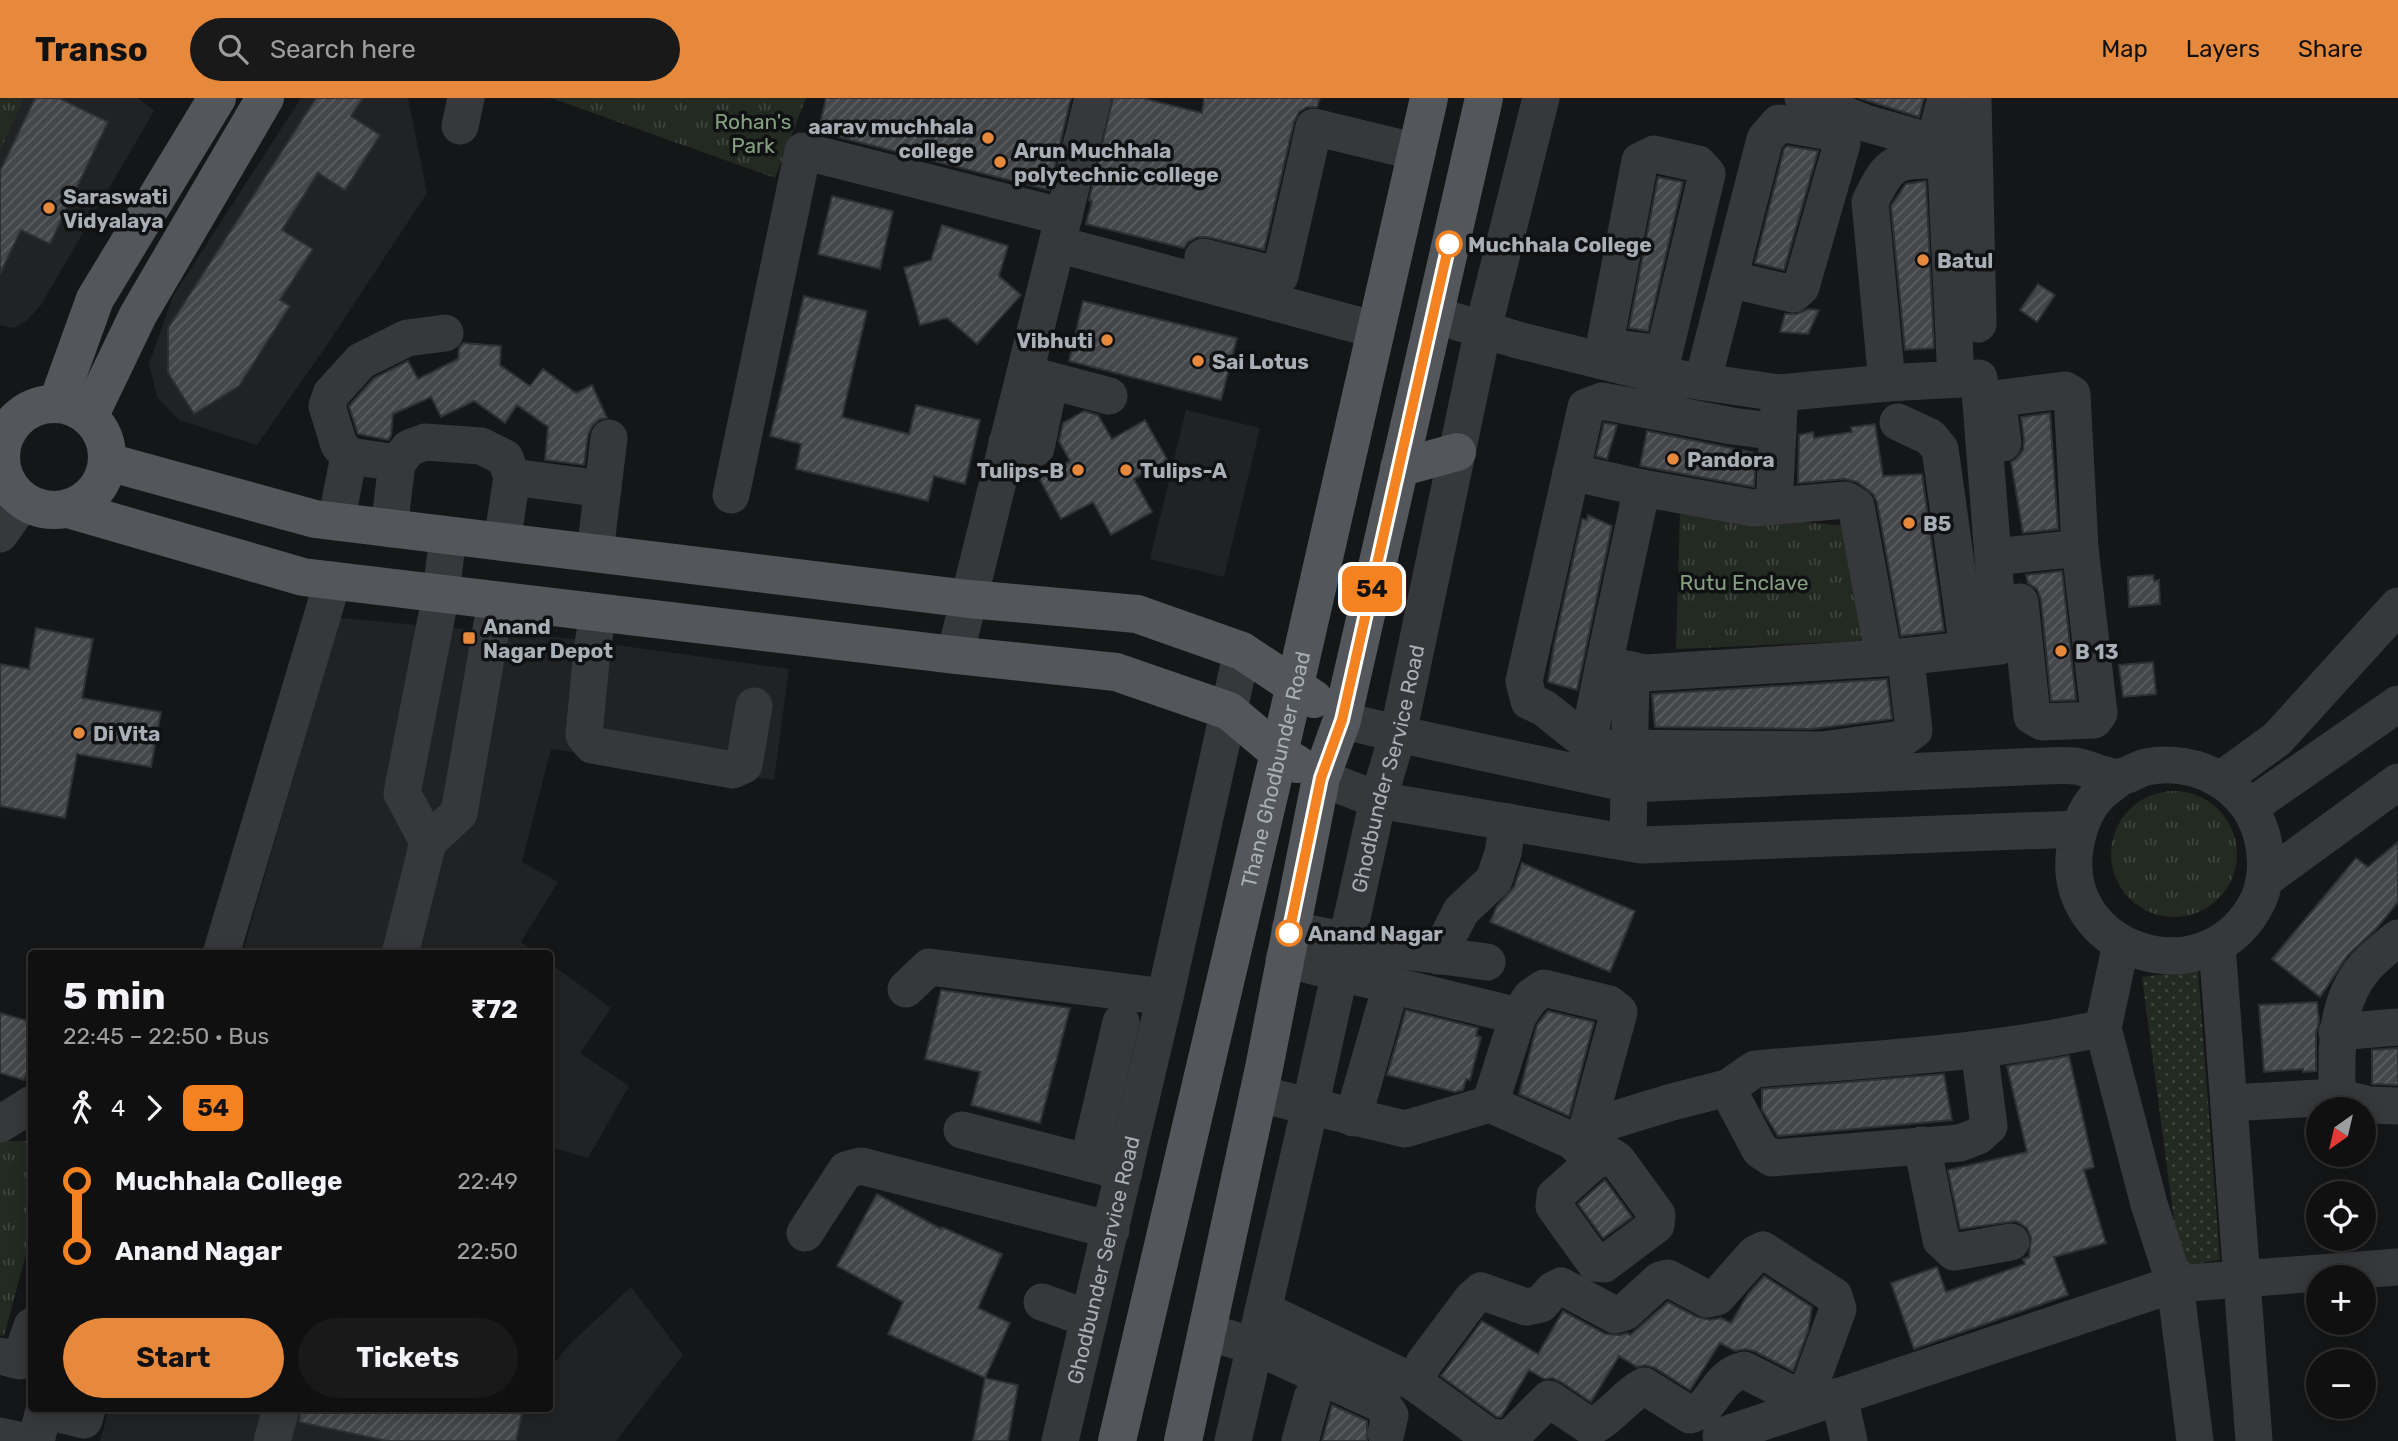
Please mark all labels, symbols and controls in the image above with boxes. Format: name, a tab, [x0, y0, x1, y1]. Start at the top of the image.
search box	[190, 18, 680, 81]
text: Transo	[35, 30, 148, 69]
icon: search	[214, 30, 252, 68]
text: Search here	[270, 34, 416, 65]
text: Map	[2101, 35, 2148, 63]
text: Layers	[2186, 35, 2260, 63]
text: Share	[2298, 35, 2363, 63]
park label: Rohan's Park	[714, 109, 792, 158]
place label: aarav muchhala college	[808, 114, 974, 163]
marker: aarav muchhala college	[980, 130, 996, 146]
place label: Arun Muchhala polytechnic college	[1014, 138, 1219, 187]
marker: Arun Muchhala polytechnic college	[992, 154, 1008, 170]
place label: Saraswati Vidyalaya	[63, 184, 168, 233]
marker: Saraswati Vidyalaya	[41, 200, 57, 216]
marker: Muchhala College	[1436, 231, 1462, 257]
place label: Muchhala College	[1468, 232, 1652, 257]
place label: Batul	[1937, 248, 1993, 273]
marker: Batul	[1915, 252, 1931, 268]
place label: Vibhuti	[1016, 328, 1093, 353]
marker: Vibhuti	[1099, 332, 1115, 348]
place label: Sai Lotus	[1212, 349, 1309, 374]
marker: Sai Lotus	[1190, 353, 1206, 369]
place label: Pandora	[1687, 447, 1775, 472]
marker: Pandora	[1665, 451, 1681, 467]
place label: Tulips-B	[977, 458, 1064, 483]
place label: Tulips-A	[1140, 458, 1227, 483]
marker: Tulips-B	[1070, 462, 1086, 478]
marker: Tulips-A	[1118, 462, 1134, 478]
place label: B5	[1923, 511, 1951, 536]
marker: B5	[1901, 515, 1917, 531]
line badge: 54	[1340, 566, 1404, 612]
park label: Rutu Enclave	[1680, 570, 1808, 595]
text: 54	[1356, 575, 1388, 603]
place label: Anand Nagar Depot	[483, 614, 613, 663]
marker: Anand Nagar Depot	[461, 630, 477, 646]
place label: B 13	[2075, 639, 2119, 664]
street label: Ghodbunder Service Road	[1345, 642, 1429, 895]
marker: B 13	[2053, 643, 2069, 659]
street label: Thane Ghodbunder Road	[1235, 649, 1315, 890]
place label: Di Vita	[93, 721, 161, 746]
marker: Di Vita	[71, 725, 87, 741]
marker: Anand Nagar	[1276, 920, 1302, 946]
place label: Anand Nagar	[1308, 921, 1443, 946]
text: 5 min	[63, 973, 166, 1019]
text: ₹72	[471, 994, 518, 1025]
text: 22:45 – 22:50 · Bus	[63, 1022, 269, 1050]
icon: walk	[63, 1089, 101, 1127]
icon: forward	[135, 1089, 173, 1127]
text: 4	[111, 1094, 125, 1122]
text: 54	[197, 1094, 229, 1122]
north arrow	[2306, 1097, 2376, 1167]
map controls	[2306, 1097, 2376, 1419]
street label: Ghodbunder Service Road	[1061, 1133, 1144, 1387]
text: Muchhala College	[115, 1166, 342, 1197]
text: 22:49	[457, 1167, 518, 1195]
button: locate	[2306, 1181, 2376, 1251]
text: Anand Nagar	[115, 1236, 282, 1267]
text: 22:50	[457, 1237, 518, 1265]
button: +	[2306, 1265, 2376, 1335]
button: Start	[63, 1318, 284, 1398]
button: Tickets	[298, 1318, 518, 1398]
button: −	[2306, 1349, 2376, 1419]

